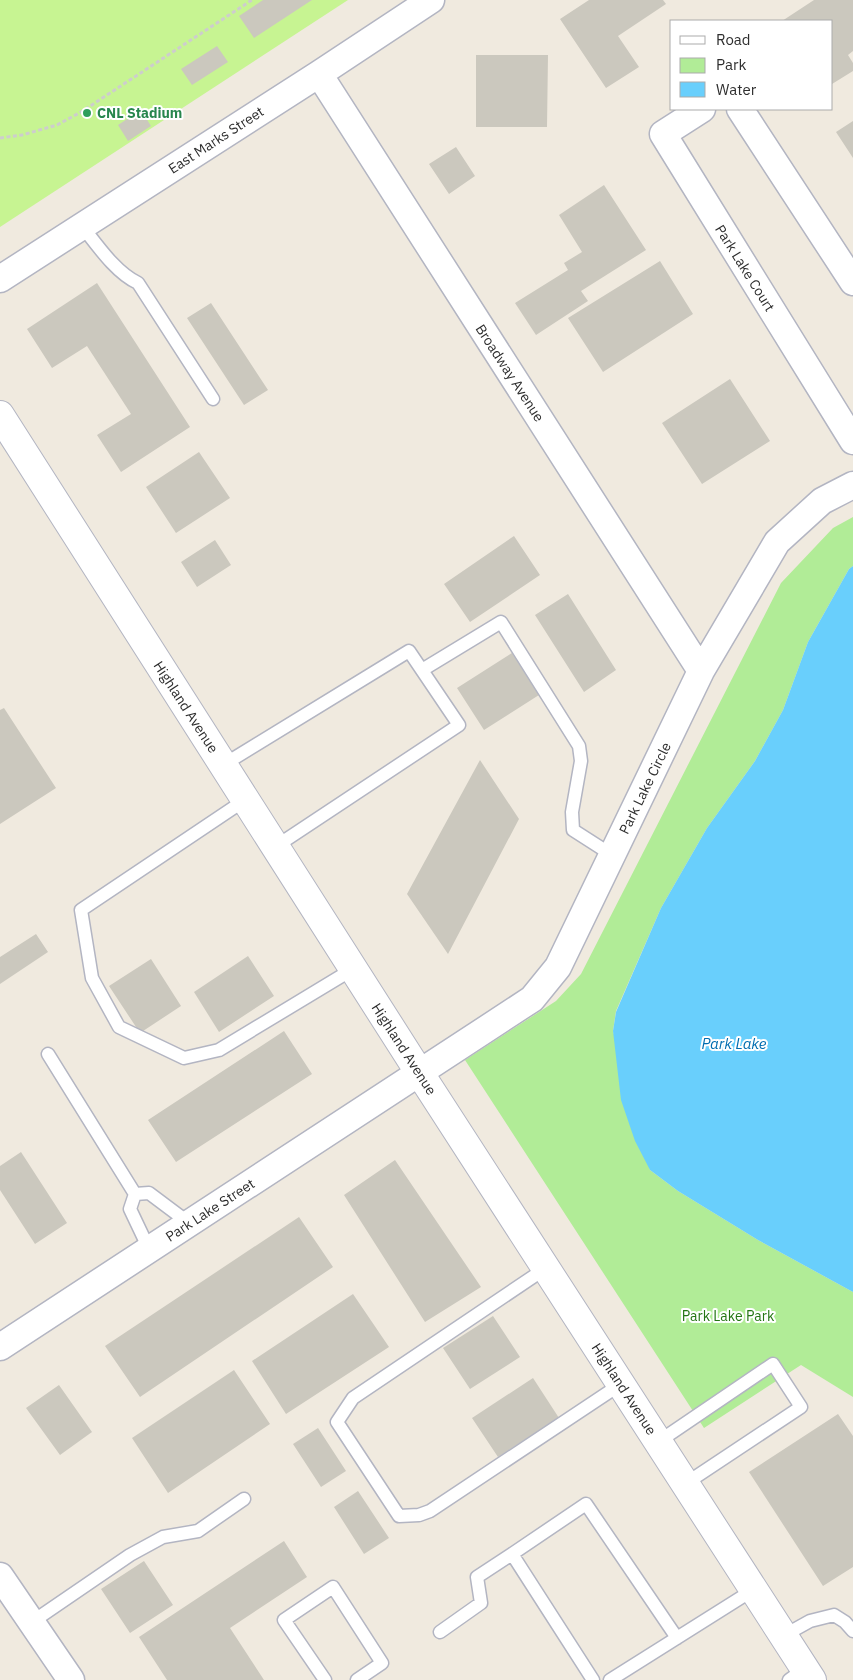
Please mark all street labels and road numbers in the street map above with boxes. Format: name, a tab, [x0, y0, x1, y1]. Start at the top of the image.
street label: East Marks Street	[165, 102, 267, 178]
street label: Park Lake Court	[711, 221, 779, 315]
street label: Broadway Avenue	[472, 321, 548, 425]
street label: Highland Avenue	[150, 658, 223, 757]
street label: Park Lake Circle	[615, 739, 675, 837]
street label: Highland Avenue	[368, 1000, 441, 1099]
street label: Park Lake Street	[162, 1174, 258, 1246]
street label: Highland Avenue	[588, 1340, 661, 1439]

